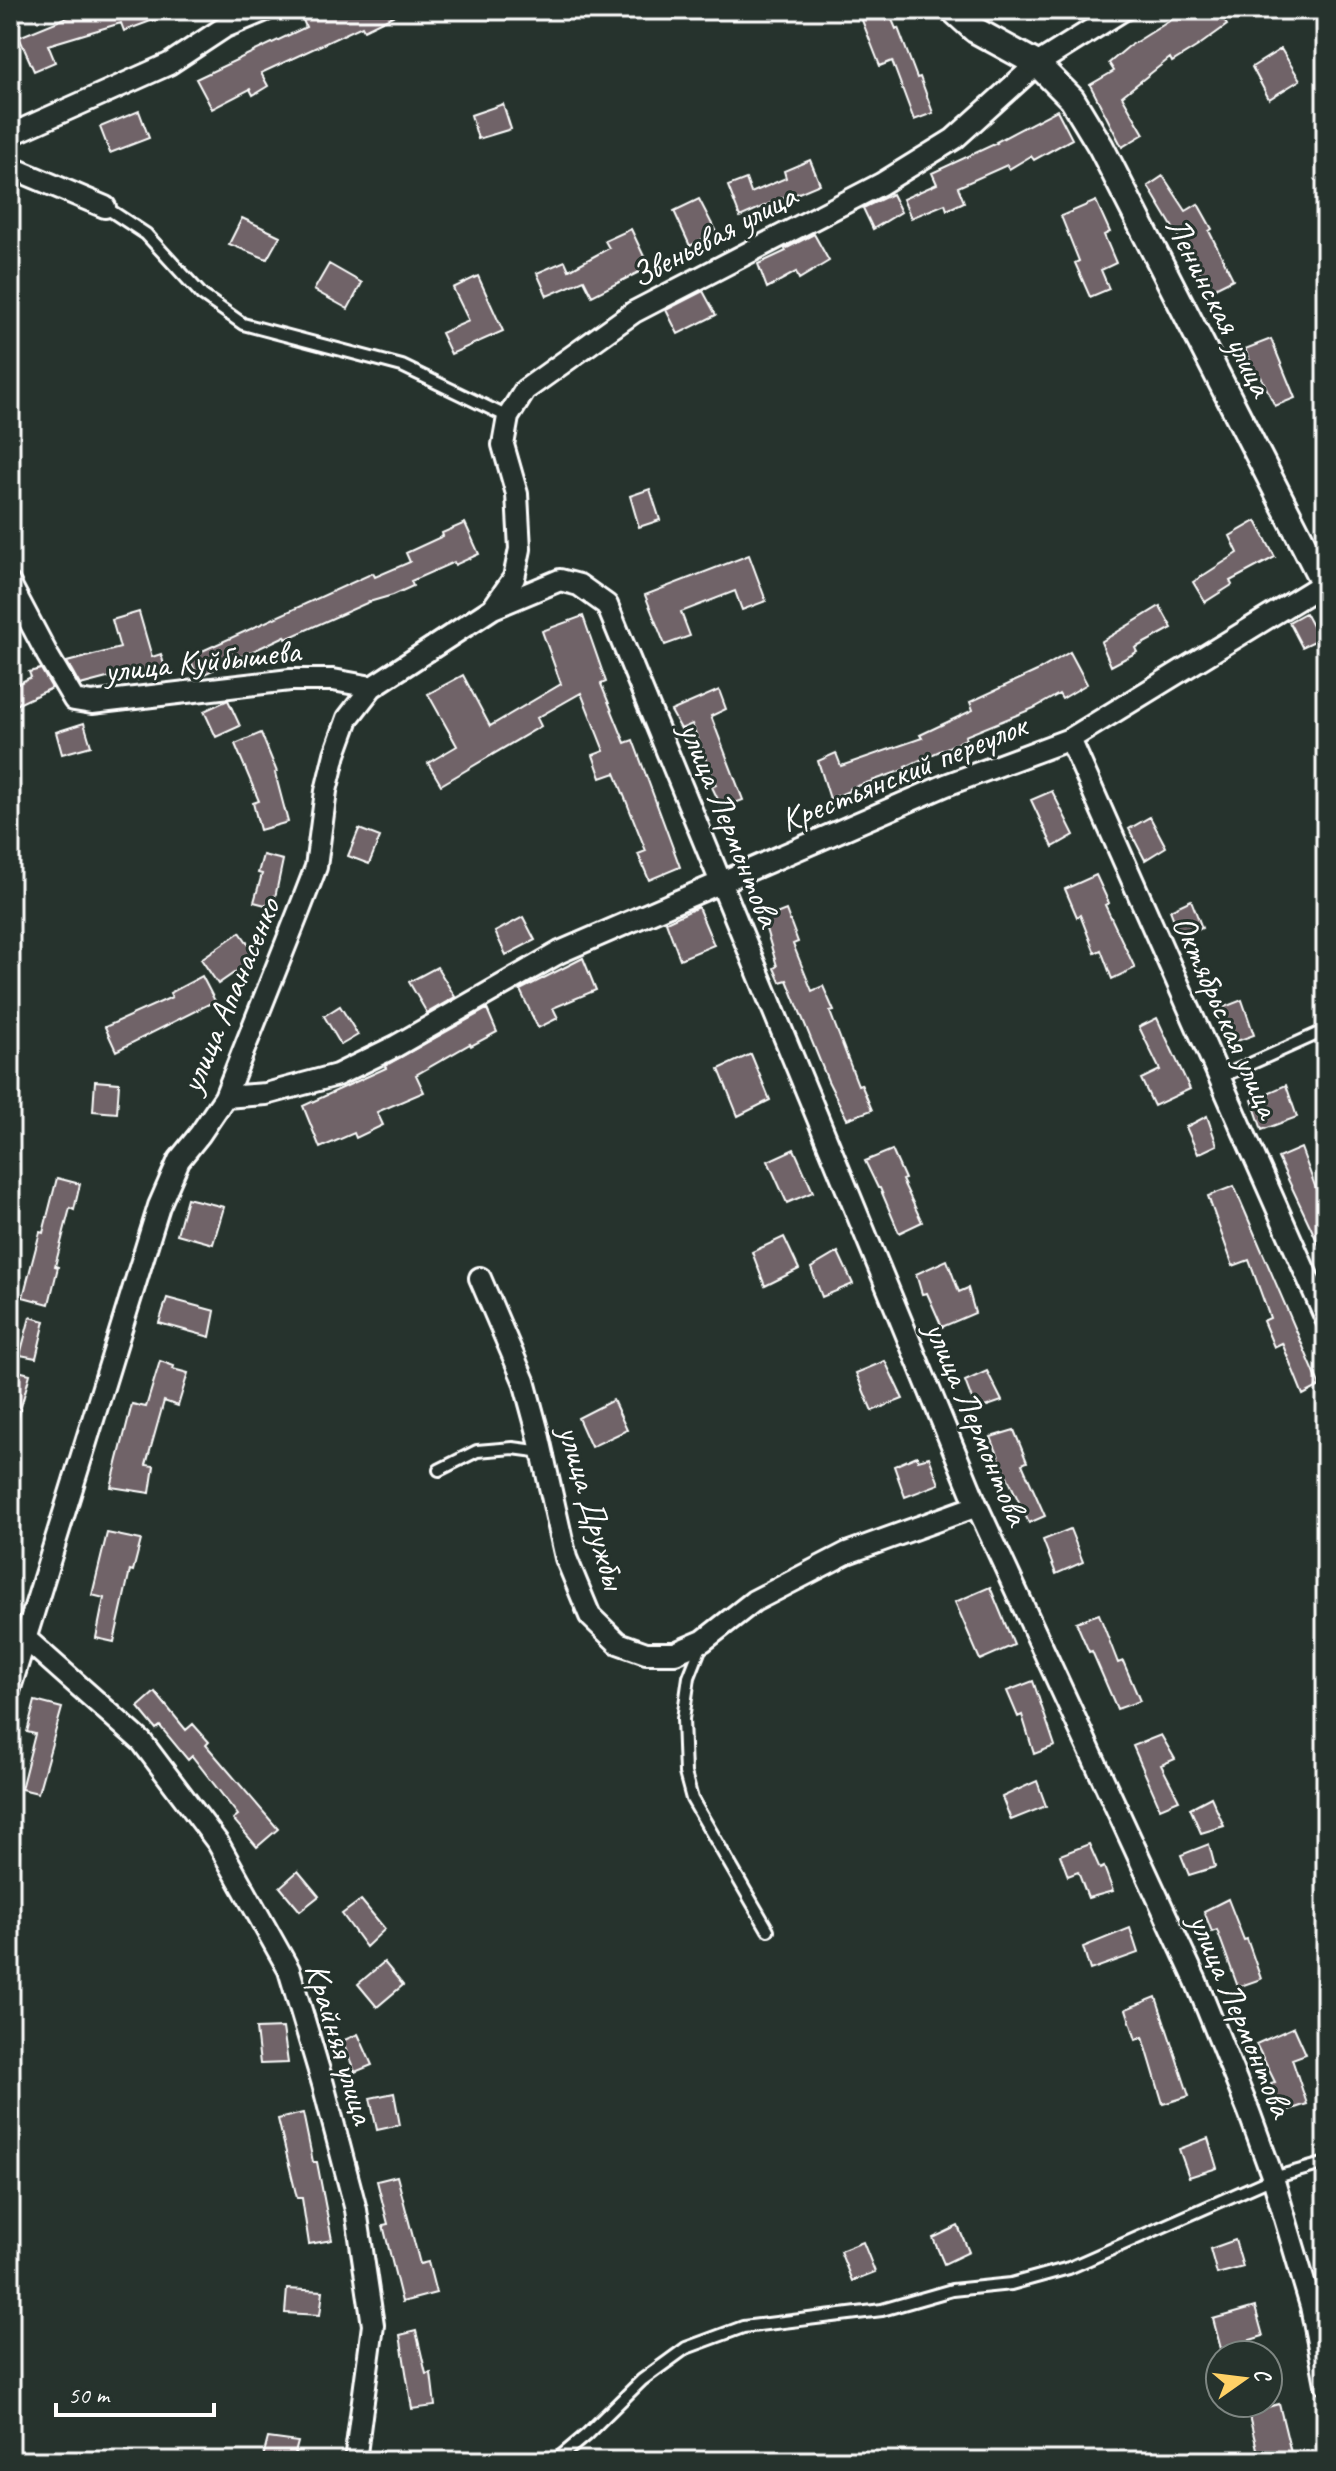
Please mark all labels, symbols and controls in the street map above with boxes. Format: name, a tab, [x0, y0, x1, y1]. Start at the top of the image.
street label: Звеньевая улица	[623, 173, 805, 297]
street label: Ленинская улица	[1156, 209, 1284, 405]
street label: улица Куйбышева	[100, 629, 305, 692]
street label: Крестьянский переулок	[774, 702, 1036, 841]
street label: улица Лермонтова	[669, 714, 792, 935]
street label: улица Апанасенко	[168, 890, 291, 1101]
street label: Октябрьская улица	[1163, 908, 1292, 1127]
street label: улица Лермонтова	[915, 1313, 1041, 1533]
street label: улица Дружбы	[548, 1419, 637, 1597]
street label: улица Лермонтова	[1179, 1905, 1305, 2125]
street label: Крайняя улица	[296, 1958, 386, 2131]
north arrow	[1204, 2339, 1284, 2419]
text: С	[1248, 2366, 1278, 2386]
scale bar	[56, 2367, 214, 2417]
text: 50 m	[68, 2380, 111, 2410]

